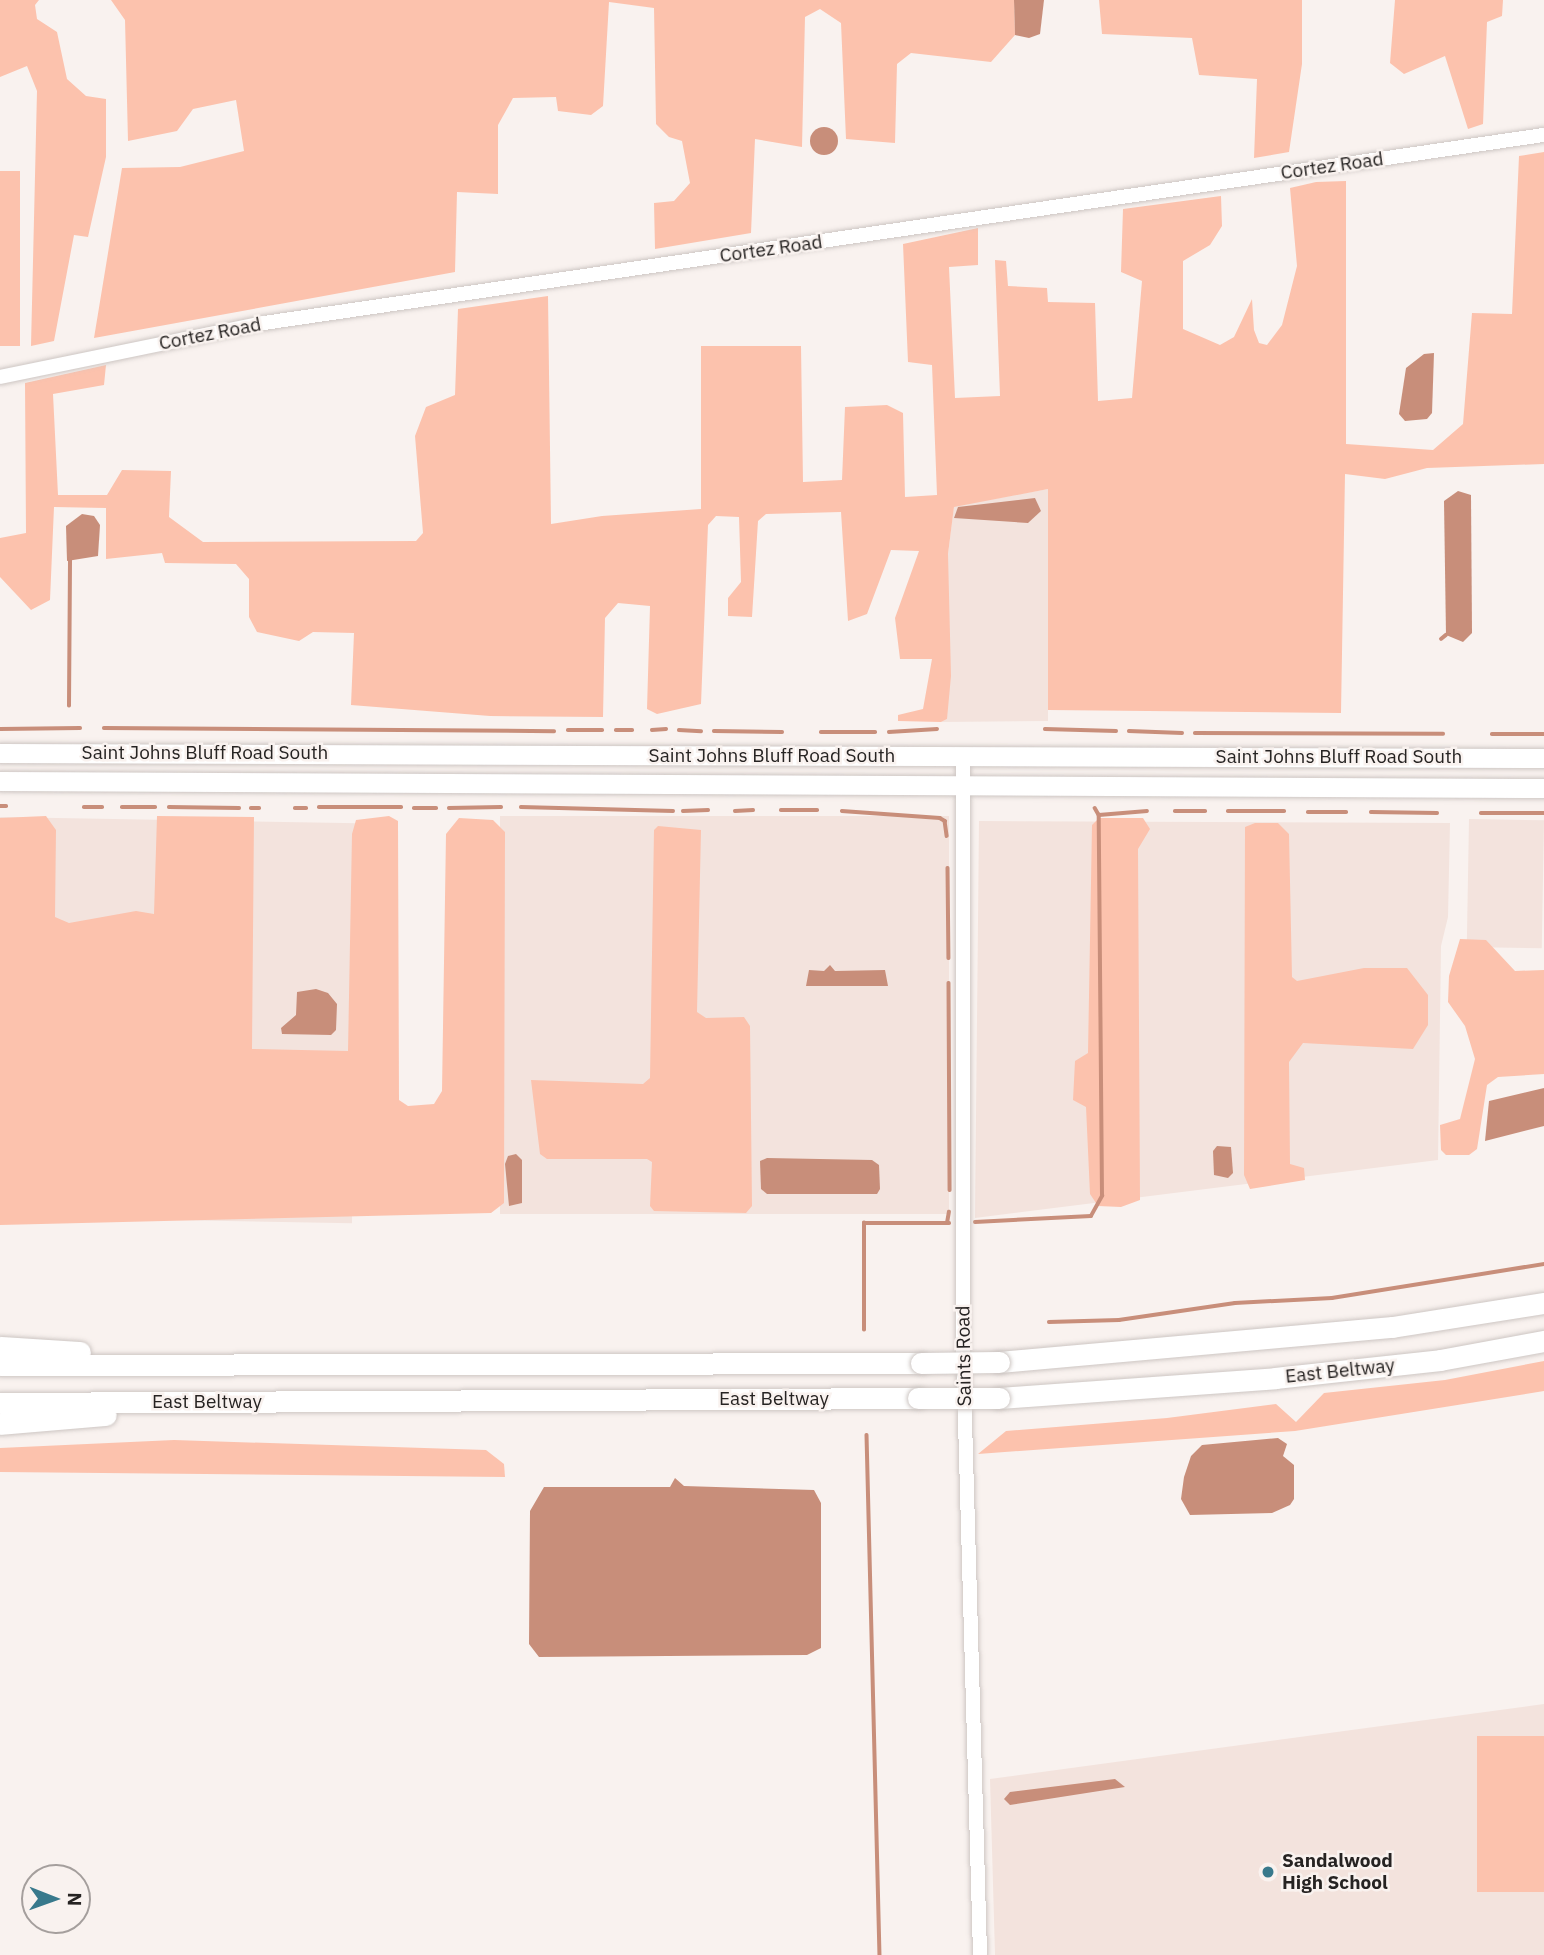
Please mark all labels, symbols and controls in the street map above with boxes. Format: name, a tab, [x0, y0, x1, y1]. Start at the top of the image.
street label: Cortez Road	[1279, 148, 1385, 184]
street label: Cortez Road	[718, 231, 824, 267]
street label: Cortez Road	[157, 313, 263, 355]
street label: Saint Johns Bluff Road South	[82, 742, 328, 764]
street label: Saint Johns Bluff Road South	[649, 745, 895, 767]
street label: Saint Johns Bluff Road South	[1216, 746, 1462, 768]
street label: Saints Road	[952, 1305, 976, 1407]
street label: East Beltway	[1284, 1354, 1396, 1388]
street label: East Beltway	[719, 1388, 829, 1410]
street label: East Beltway	[152, 1391, 262, 1413]
place label: Sandalwood High School	[1282, 1850, 1393, 1894]
north arrow	[21, 1864, 91, 1934]
marker: Sandalwood High School	[1260, 1864, 1276, 1880]
text: N	[63, 1892, 87, 1906]

